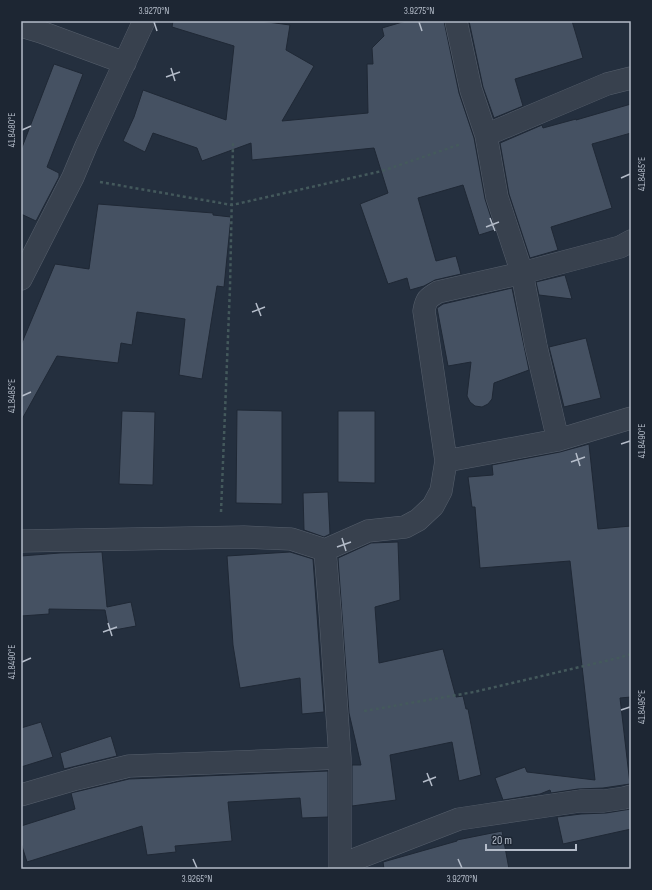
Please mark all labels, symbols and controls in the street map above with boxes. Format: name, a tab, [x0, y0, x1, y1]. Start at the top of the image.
text: 3.9270°N	[139, 5, 169, 17]
text: 3.9275°N	[404, 5, 434, 17]
text: 41.8480°E	[6, 113, 18, 147]
text: 41.8485°E	[636, 157, 648, 191]
text: 41.8485°E	[6, 379, 18, 413]
text: 41.8490°E	[636, 424, 648, 458]
text: 41.8490°E	[6, 645, 18, 679]
text: 41.8495°E	[636, 690, 648, 724]
scale bar	[486, 826, 576, 852]
text: 20 m	[492, 833, 512, 848]
text: 3.9265°N	[182, 873, 212, 885]
text: 3.9270°N	[447, 873, 477, 885]

